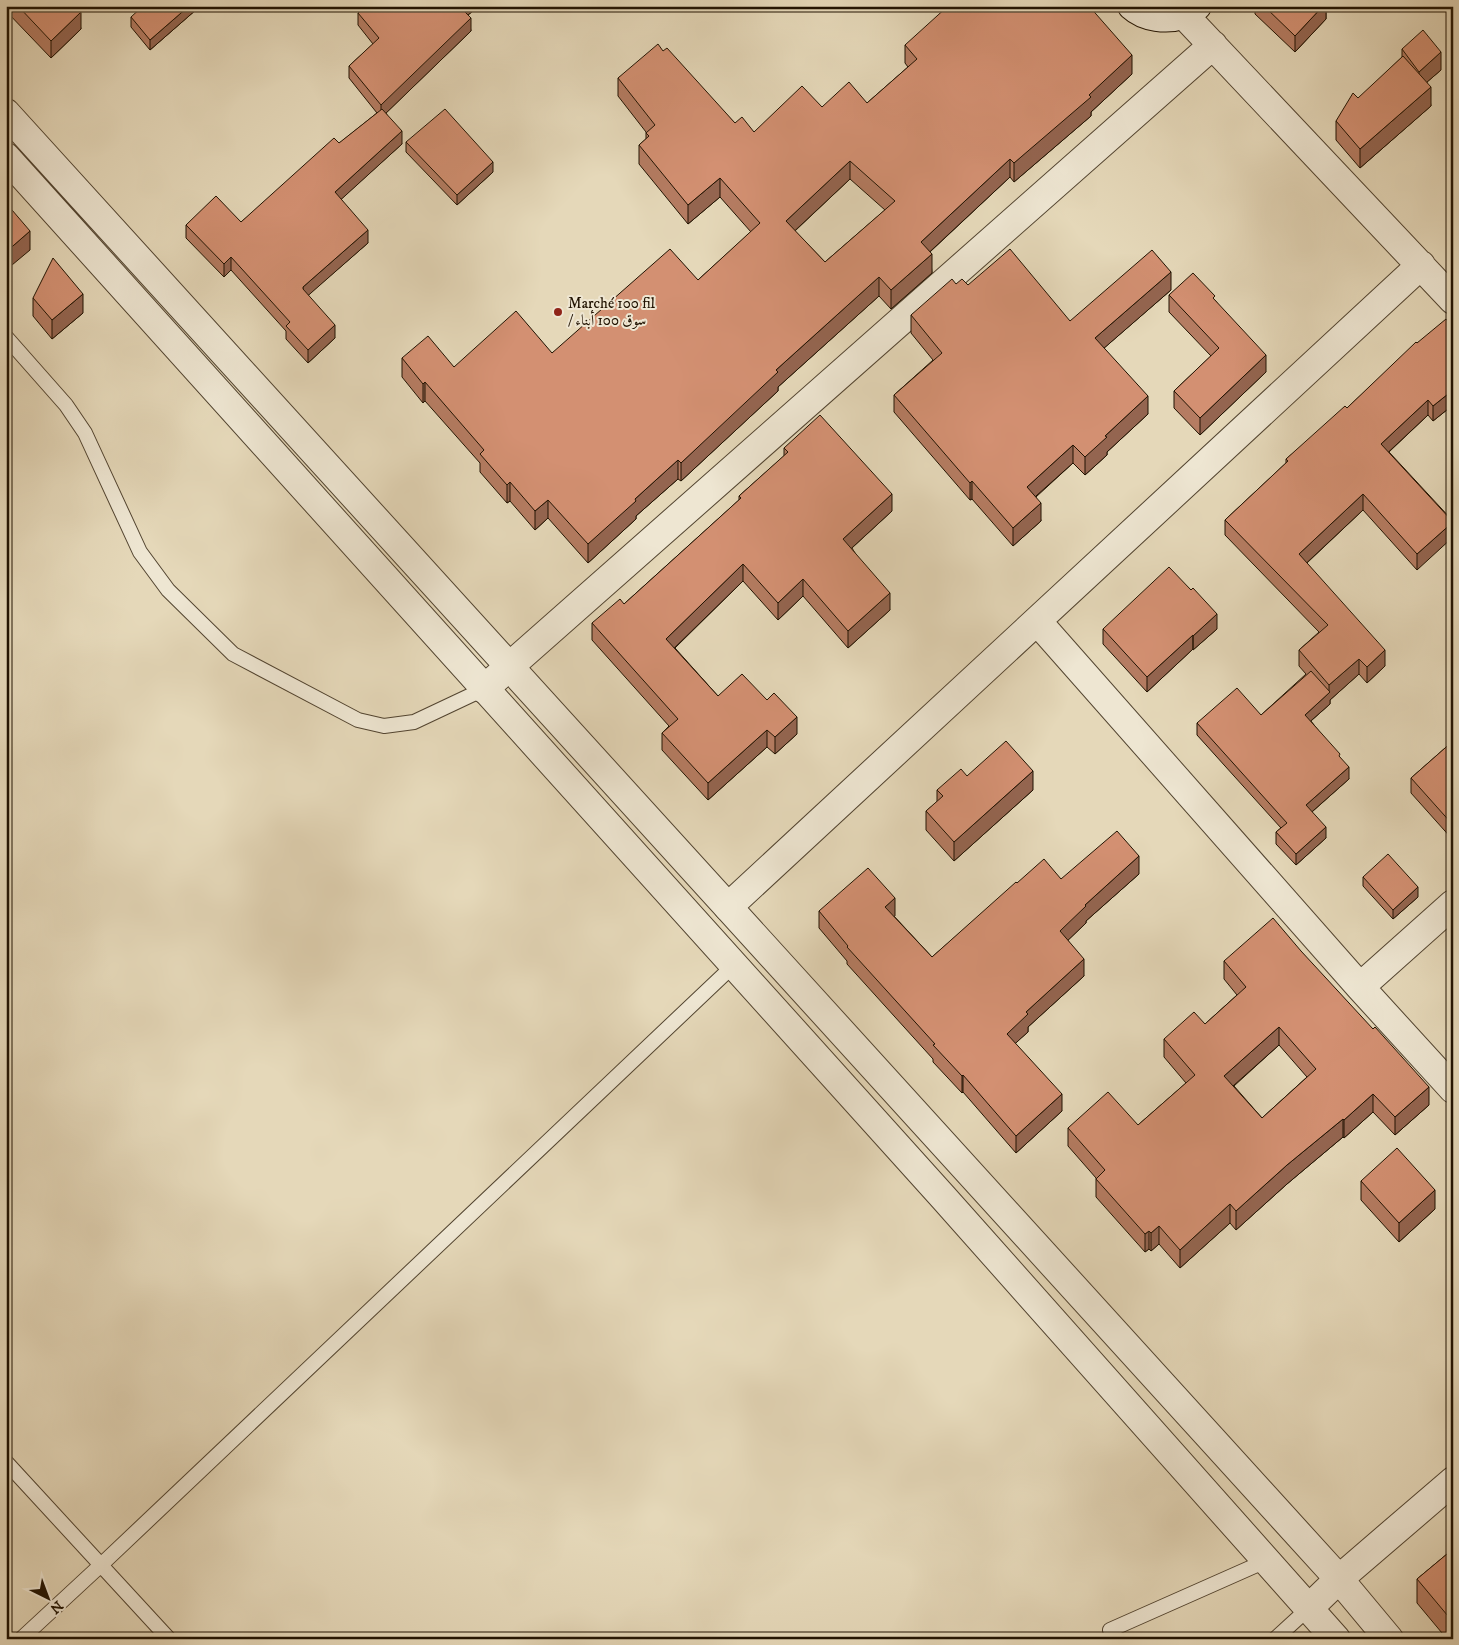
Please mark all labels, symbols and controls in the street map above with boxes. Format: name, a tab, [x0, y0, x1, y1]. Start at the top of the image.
place label: Marché 100 fil / سوق 100 أبناء	[568, 294, 656, 330]
marker: Marché 100 fil / سوق 100 أبناء	[552, 306, 564, 318]
north arrow	[22, 1572, 72, 1622]
text: N	[45, 1596, 66, 1618]

